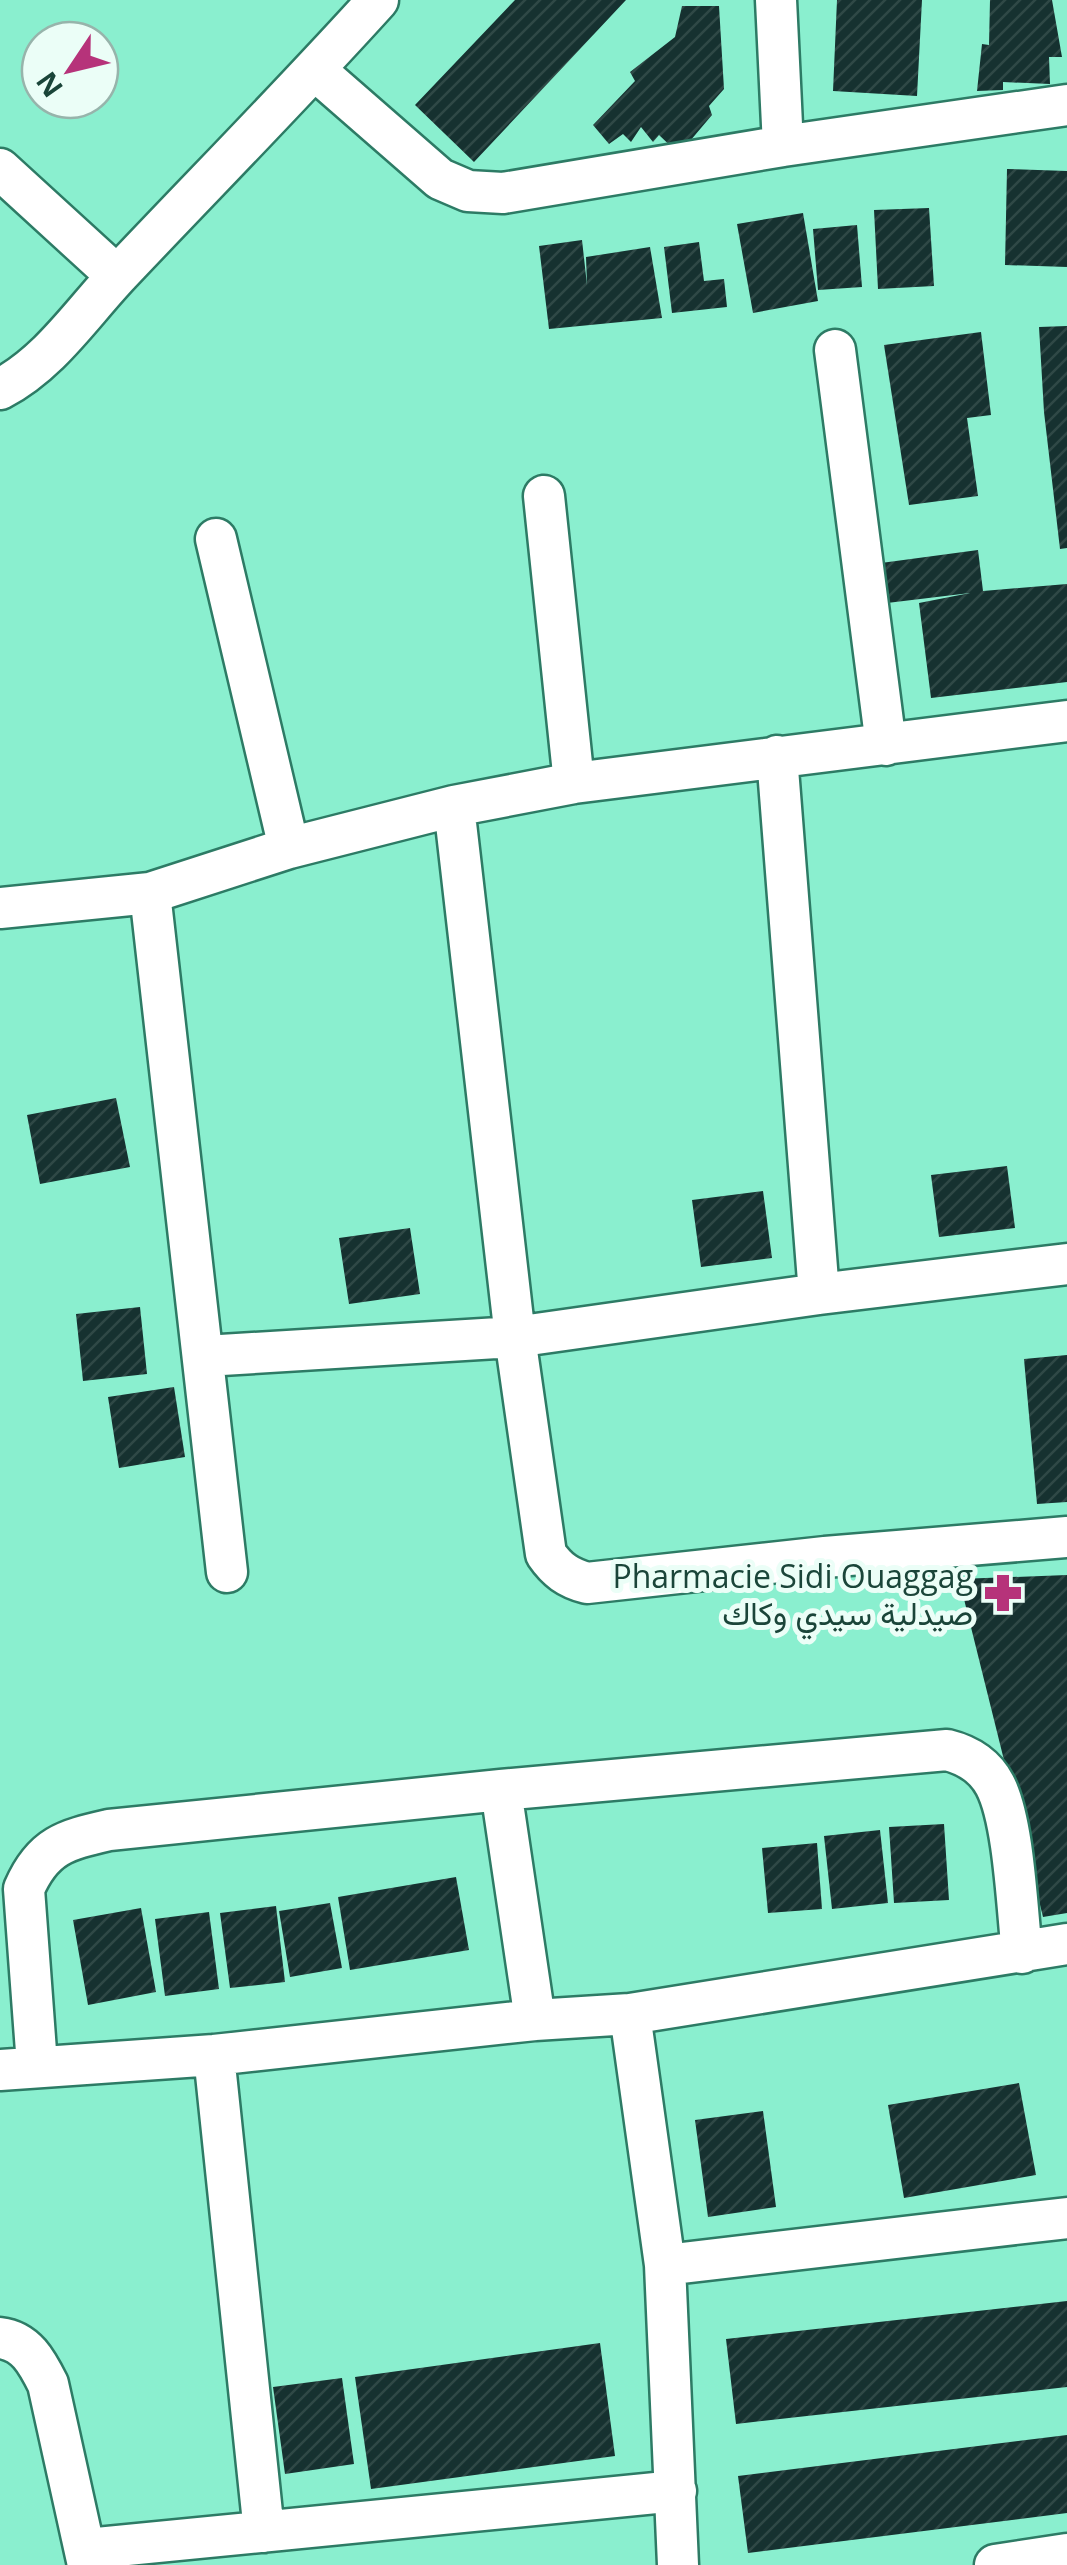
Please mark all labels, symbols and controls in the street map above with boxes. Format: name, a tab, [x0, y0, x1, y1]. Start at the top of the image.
north arrow	[20, 20, 120, 120]
text: N	[27, 65, 71, 105]
place label: Pharmacie Sidi Ouaggag صيدلية سيدي وكاك	[612, 1554, 973, 1640]
pharmacy icon: Pharmacie Sidi Ouaggag صيدلية سيدي وكاك	[982, 1572, 1024, 1614]

